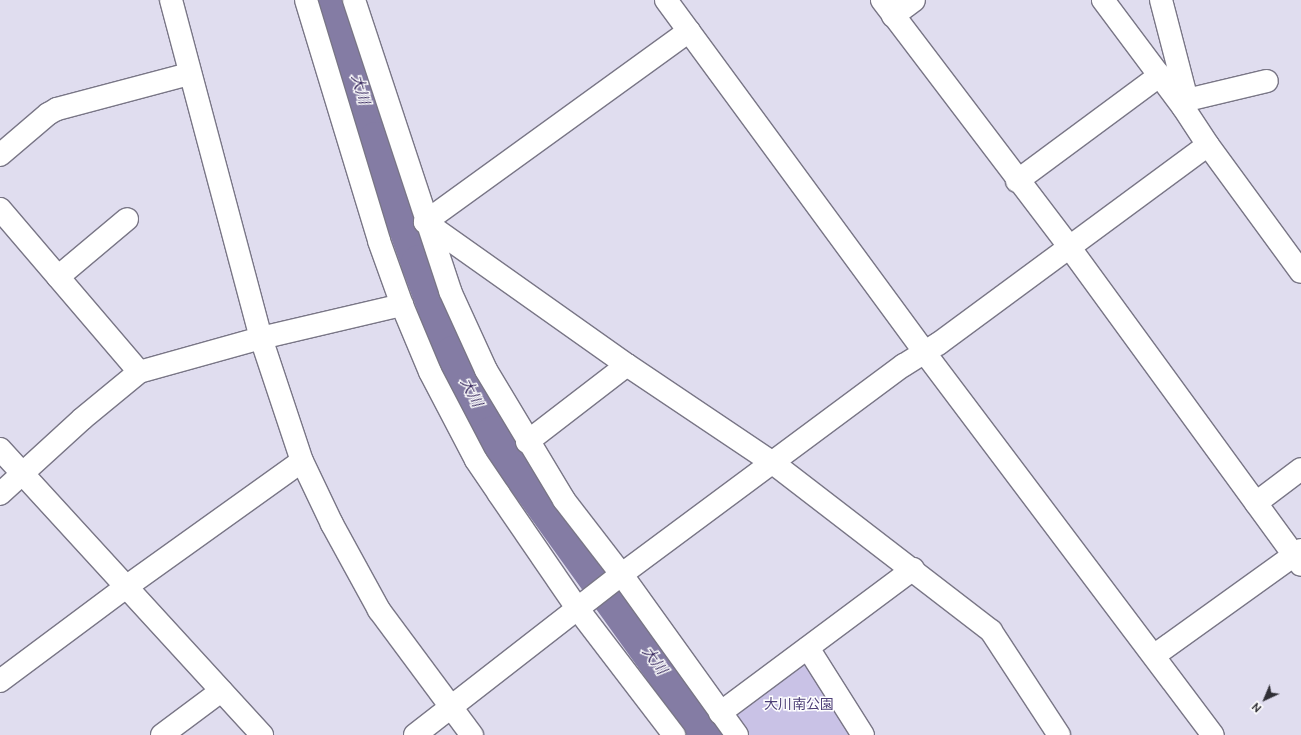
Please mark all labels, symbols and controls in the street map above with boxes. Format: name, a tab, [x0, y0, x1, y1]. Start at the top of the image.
water label: 大川	[348, 72, 374, 106]
water label: 大川	[457, 375, 487, 409]
water label: 大川	[639, 643, 671, 677]
north arrow	[1245, 679, 1285, 719]
park label: 大川南公園	[764, 696, 834, 712]
text: N	[1250, 700, 1264, 715]

